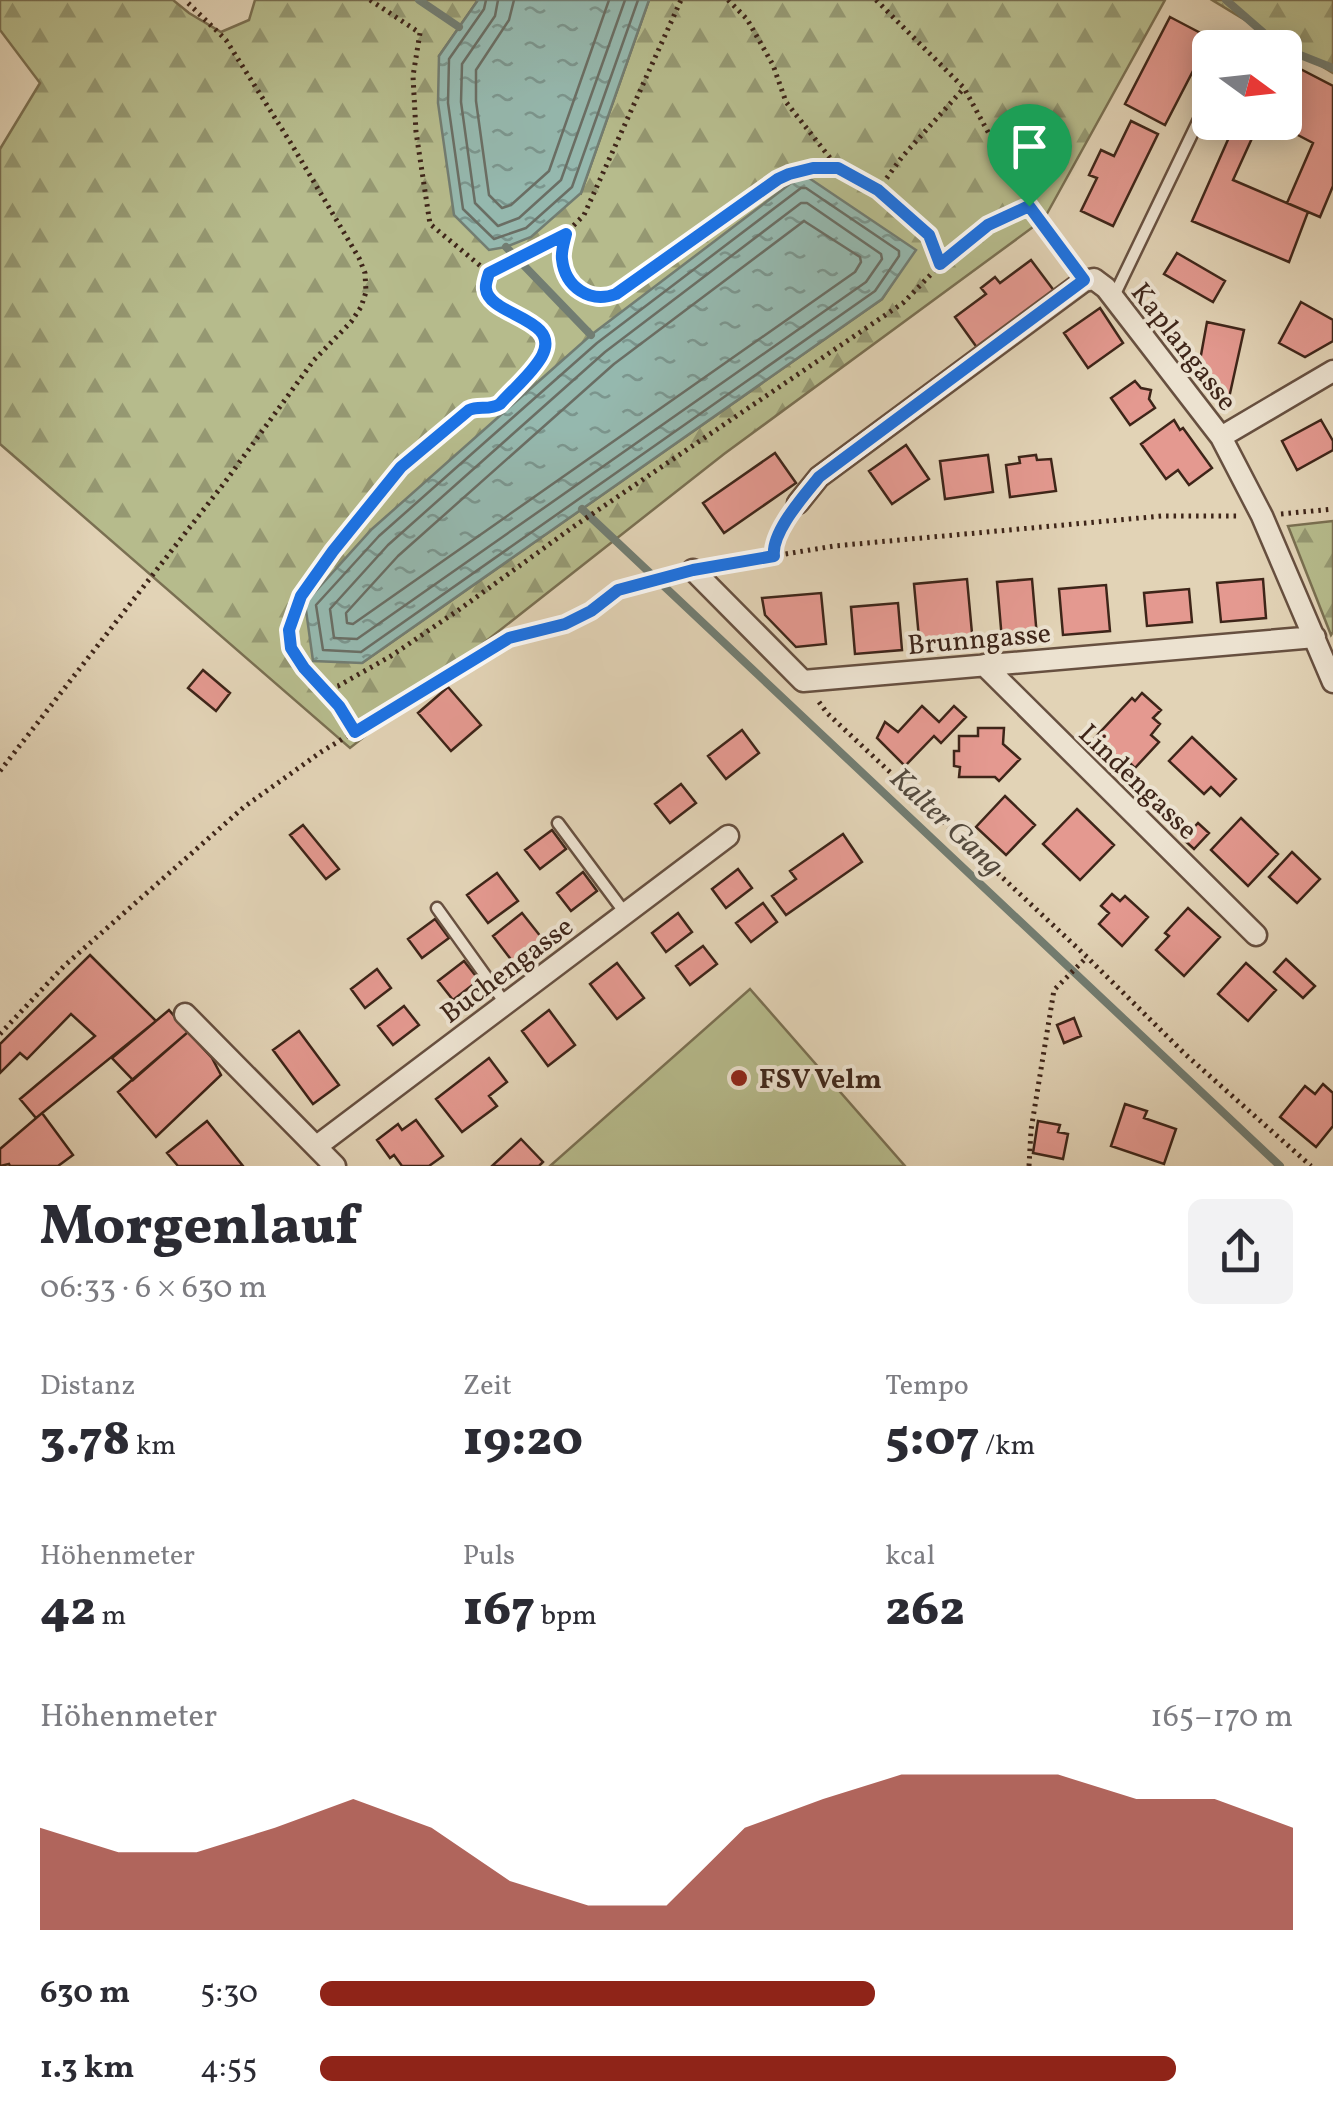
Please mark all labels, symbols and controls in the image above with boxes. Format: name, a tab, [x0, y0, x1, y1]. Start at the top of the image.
north arrow	[1192, 30, 1302, 140]
map controls	[1192, 30, 1302, 140]
pin	[987, 104, 1072, 207]
icon: arrive	[1002, 119, 1057, 174]
street label: Kaplangasse	[1120, 275, 1246, 420]
street label: Brunngasse	[906, 615, 1053, 666]
street label: Lindengasse	[1069, 716, 1206, 850]
water label: Kalter Gang	[880, 759, 1012, 886]
street label: Buchengasse	[433, 908, 582, 1034]
place label: FSV Velm	[759, 1061, 882, 1100]
marker: FSV Velm	[728, 1067, 750, 1089]
text: Morgenlauf	[40, 1191, 358, 1267]
button: share	[1188, 1199, 1293, 1304]
text: 06:33 · 6 × 630 m	[40, 1267, 267, 1311]
text: Distanz	[40, 1367, 135, 1406]
text: Zeit	[463, 1367, 512, 1406]
text: Tempo	[885, 1367, 969, 1406]
text: 3.78	[40, 1406, 130, 1476]
text: 19:20	[463, 1406, 583, 1476]
text: 5:07	[885, 1406, 979, 1476]
text: km	[130, 1427, 176, 1466]
text: /km	[979, 1427, 1035, 1466]
text: Höhenmeter	[40, 1537, 195, 1576]
text: Puls	[463, 1537, 515, 1576]
text: kcal	[885, 1537, 935, 1576]
text: 42	[40, 1576, 96, 1646]
text: 167	[463, 1576, 535, 1646]
text: 262	[885, 1576, 965, 1646]
text: m	[96, 1597, 126, 1636]
text: bpm	[535, 1597, 597, 1636]
text: Höhenmeter	[40, 1696, 217, 1740]
text: 165–170 m	[1150, 1696, 1293, 1740]
text: 630 m	[40, 1972, 130, 2016]
text: 5:30	[200, 1972, 258, 2016]
text: 1.3 km	[40, 2047, 134, 2091]
text: 4:55	[200, 2047, 257, 2091]

